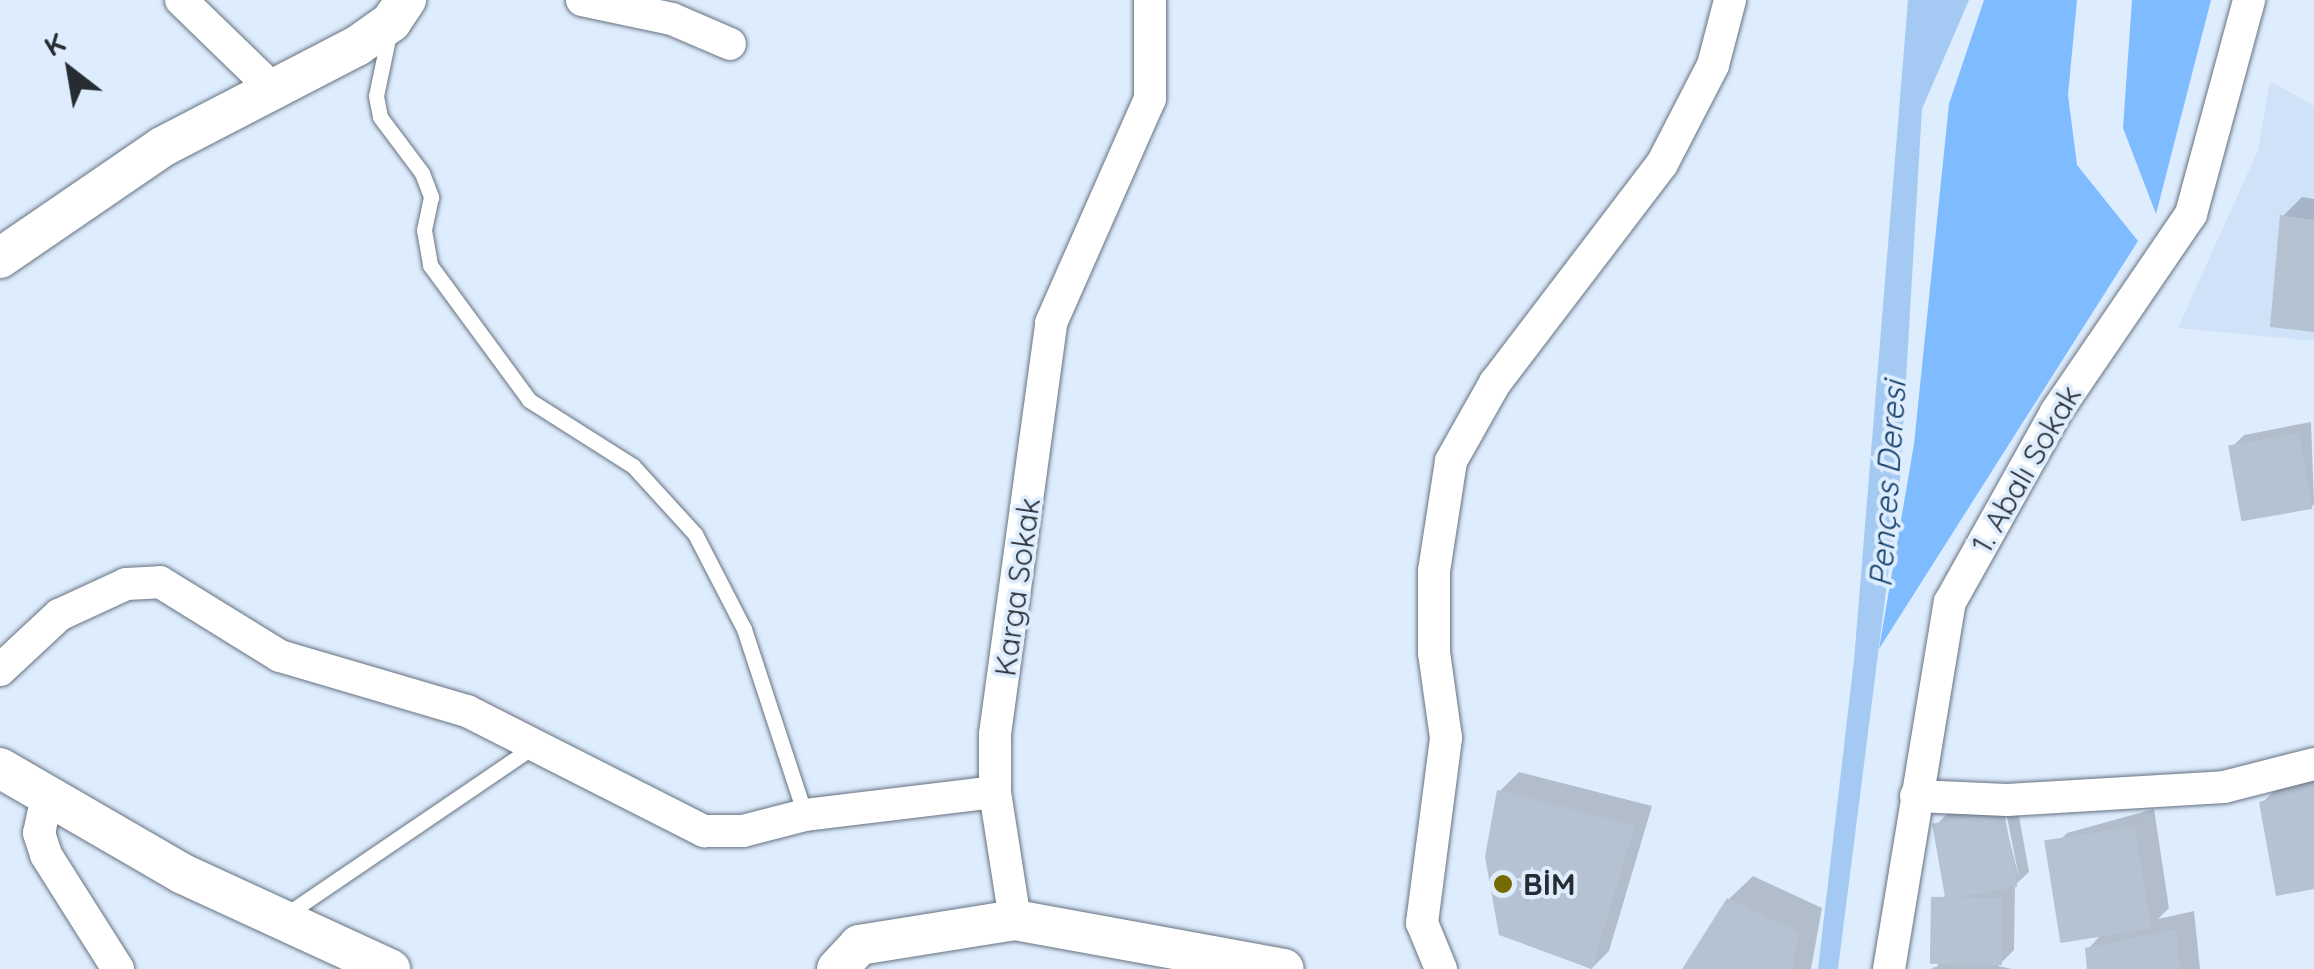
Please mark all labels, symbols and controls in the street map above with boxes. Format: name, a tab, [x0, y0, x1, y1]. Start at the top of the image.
north arrow	[20, 20, 120, 120]
text: K	[37, 24, 71, 64]
street label: 1. Abalı Sokak	[1964, 379, 2088, 559]
water label: Pençes Deresi	[1861, 380, 1913, 588]
street label: Karga Sokak	[987, 496, 1047, 678]
place label: BİM	[1523, 866, 1575, 902]
marker: BİM	[1492, 873, 1514, 895]

